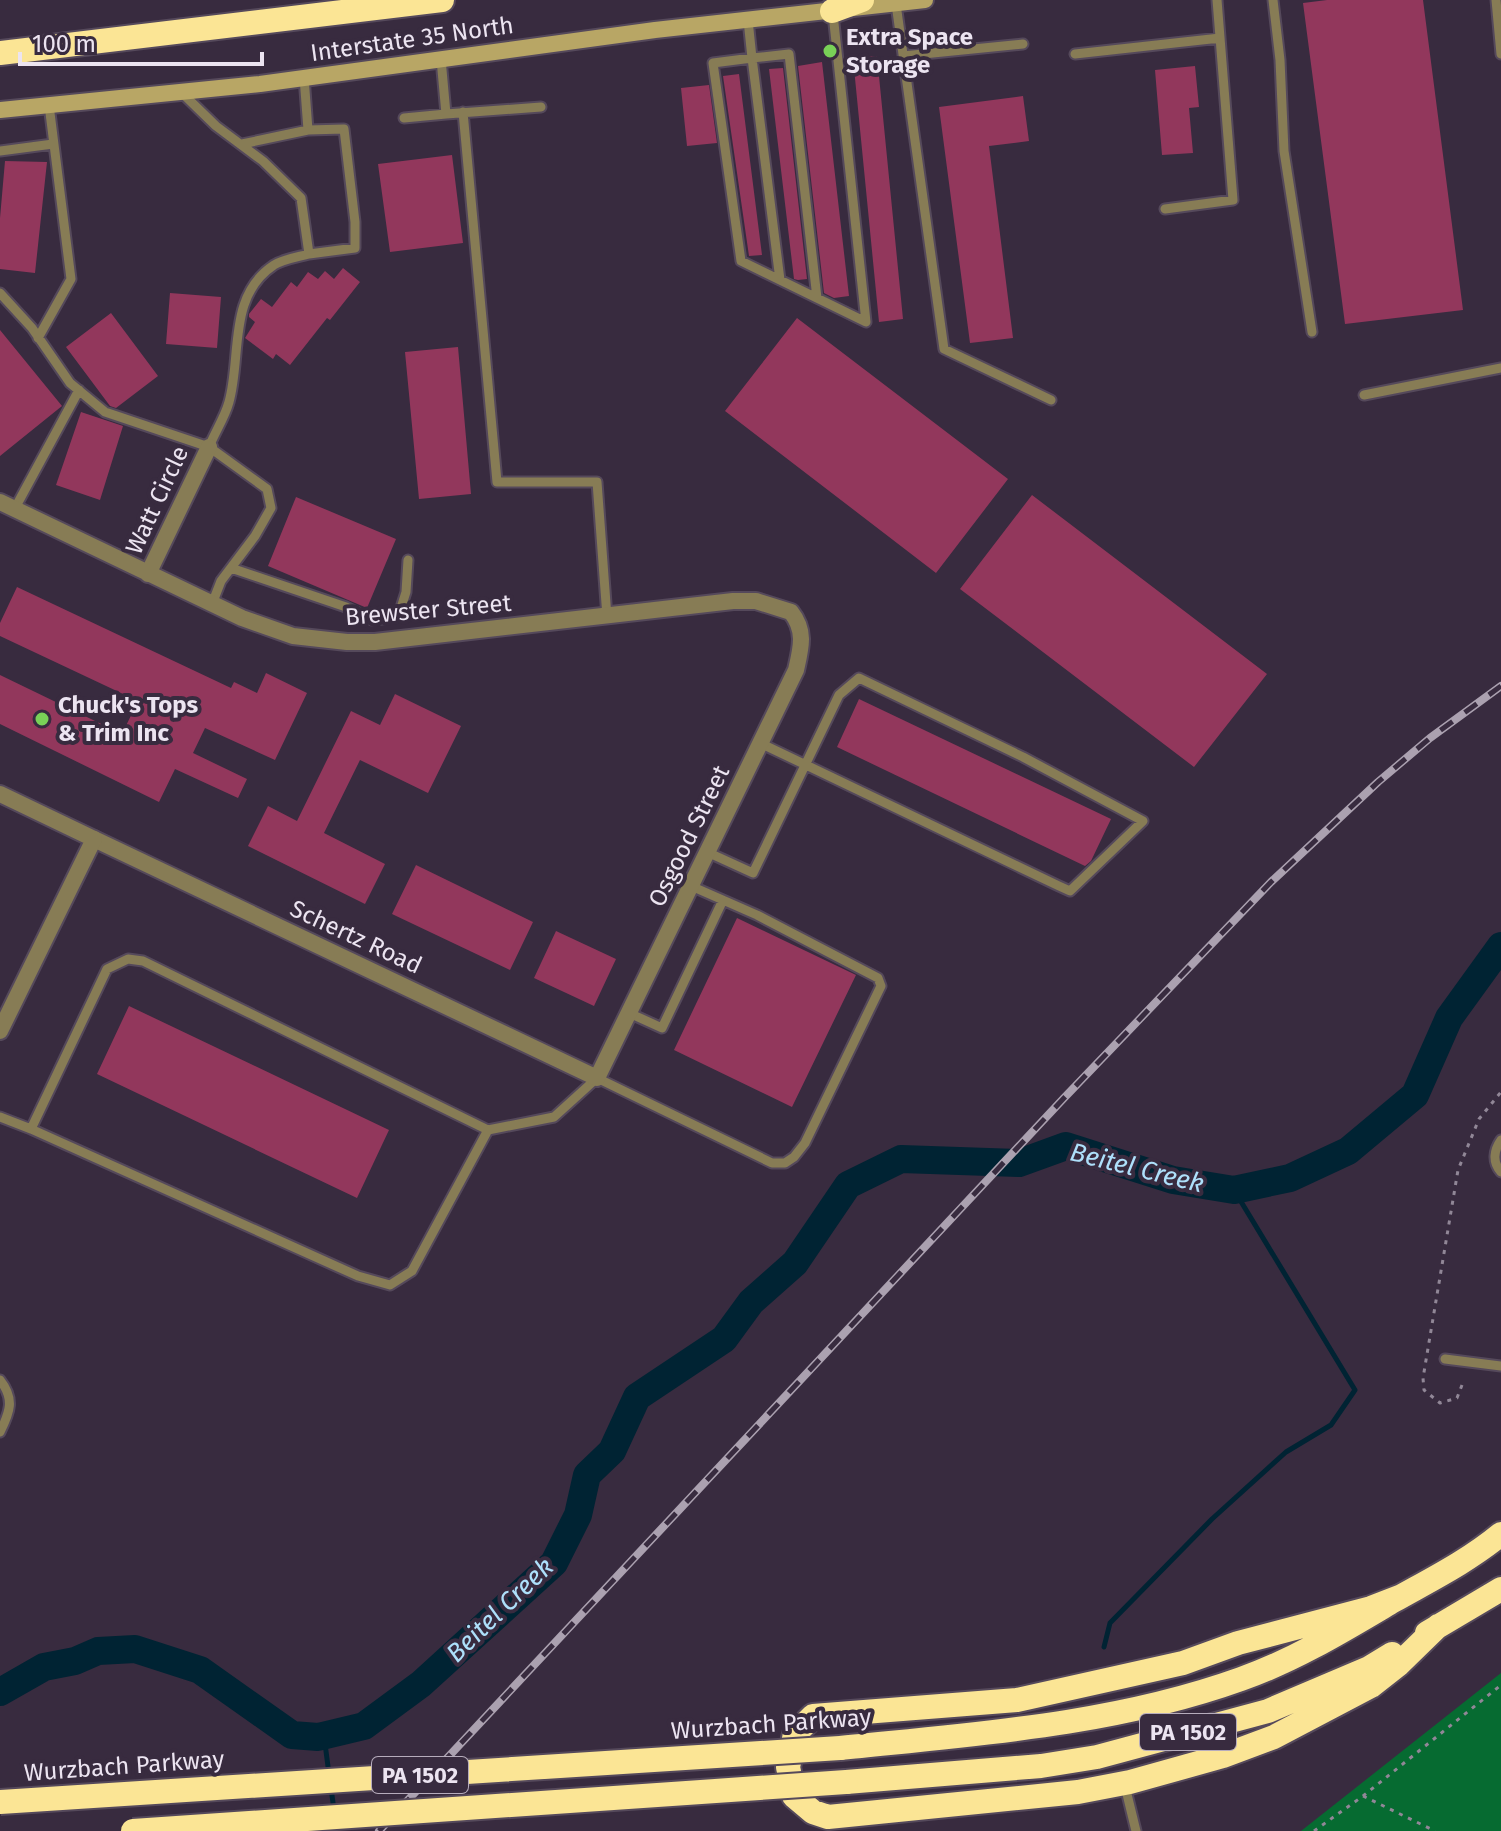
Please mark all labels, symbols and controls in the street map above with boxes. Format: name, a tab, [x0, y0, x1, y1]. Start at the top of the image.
street label: Interstate 35 North	[309, 11, 515, 67]
scale bar	[20, 16, 262, 66]
place label: Extra Space Storage	[846, 23, 973, 79]
text: 100 m	[32, 30, 96, 58]
marker: Extra Space Storage	[821, 42, 839, 60]
street label: Watt Circle	[120, 441, 194, 559]
street label: Brewster Street	[344, 589, 513, 631]
place label: Chuck's Tops & Trim Inc	[58, 691, 199, 747]
marker: Chuck's Tops & Trim Inc	[33, 710, 51, 728]
street label: Osgood Street	[643, 760, 735, 911]
street label: Schertz Road	[286, 894, 426, 980]
water label: Beitel Creek	[1067, 1136, 1207, 1200]
water label: Beitel Creek	[440, 1551, 560, 1669]
street label: Wurzbach Parkway	[670, 1703, 872, 1745]
road number: PA 1502	[1140, 1714, 1236, 1750]
street label: Wurzbach Parkway	[23, 1745, 225, 1787]
road number: PA 1502	[372, 1757, 468, 1793]

